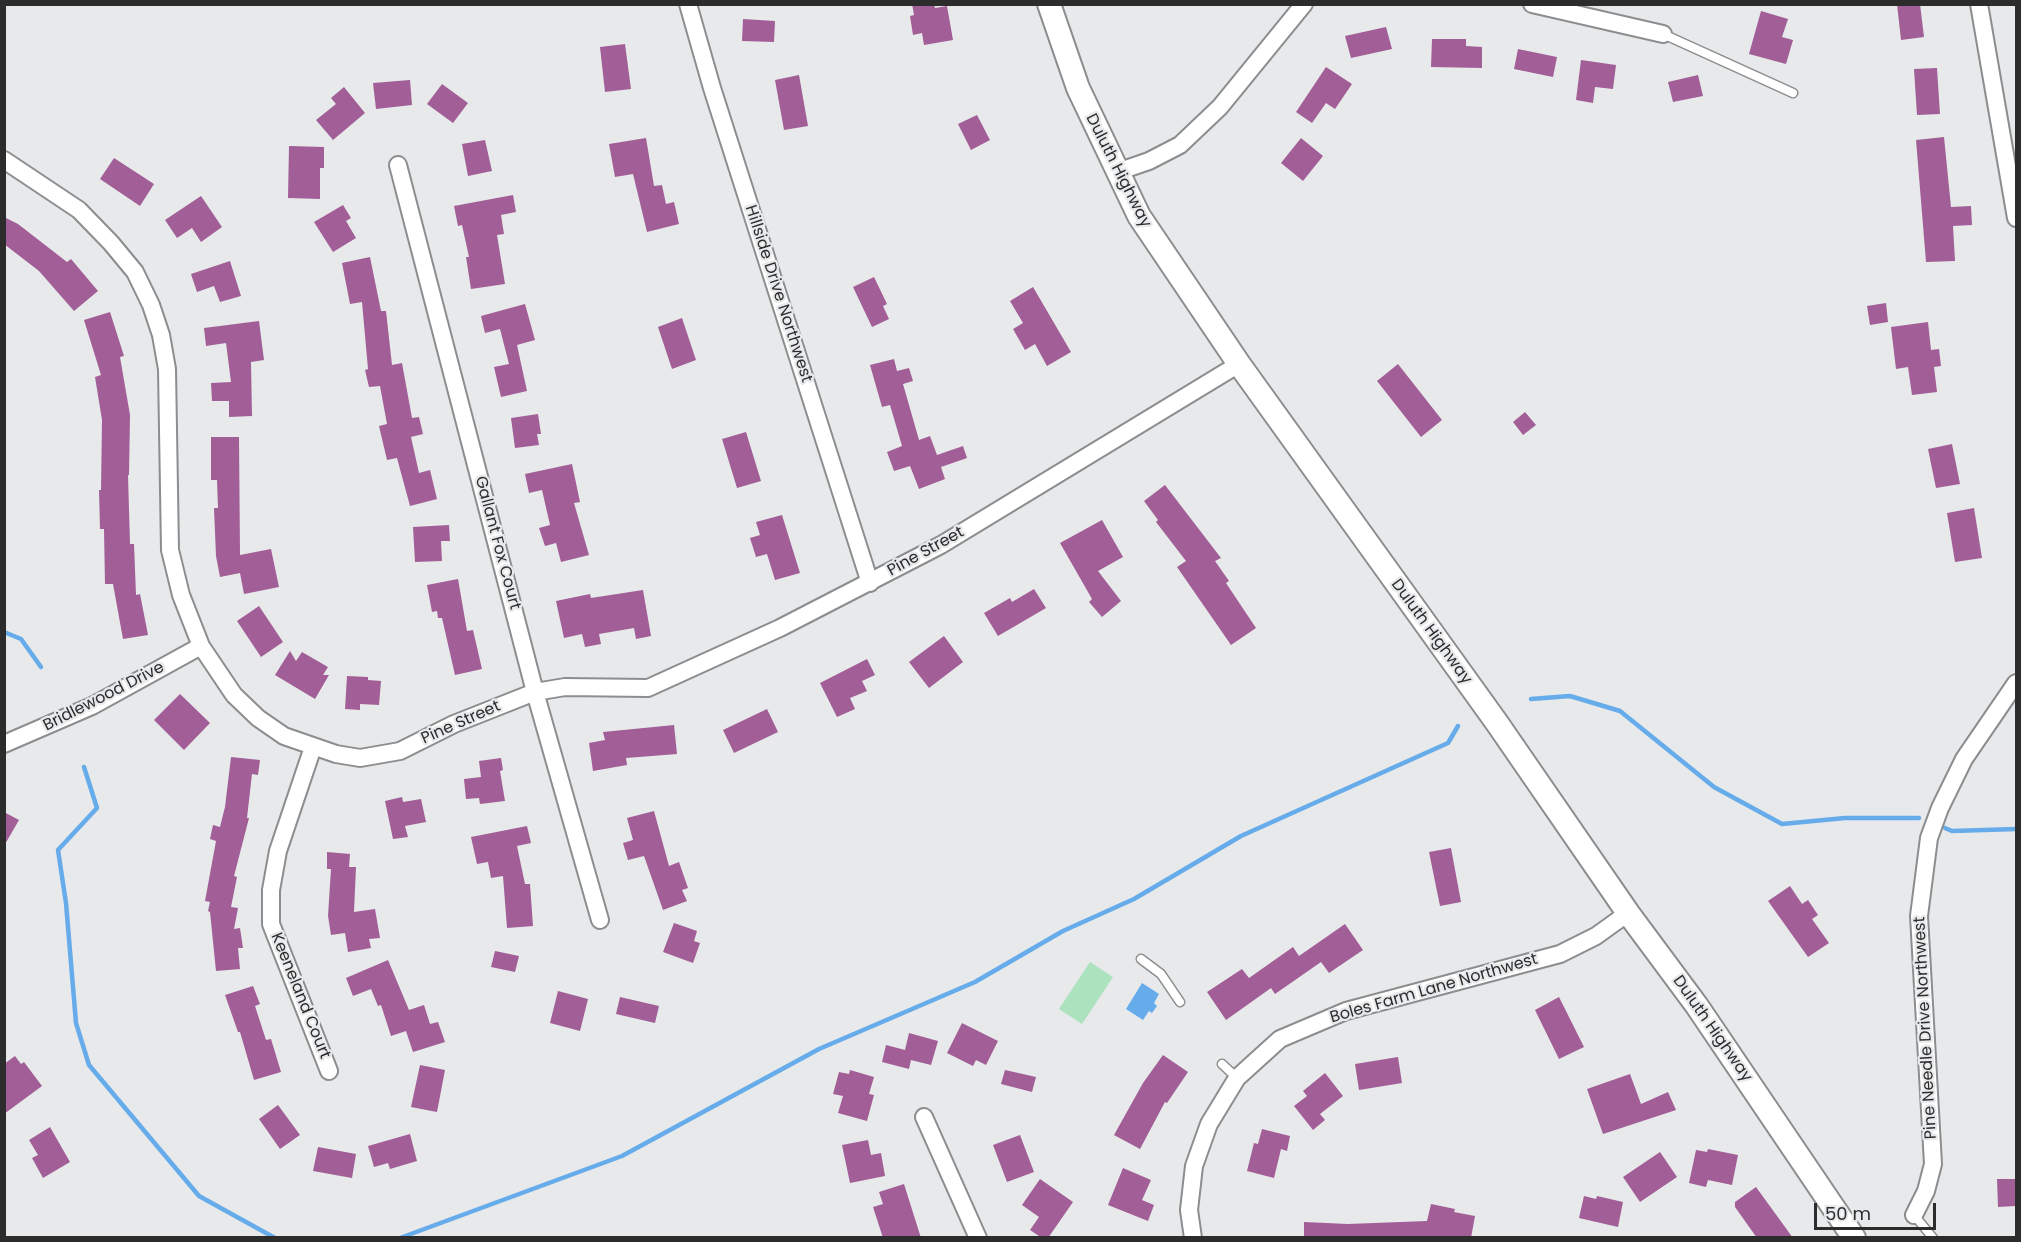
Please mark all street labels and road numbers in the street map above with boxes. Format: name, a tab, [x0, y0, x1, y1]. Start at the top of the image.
street label: Duluth Highway	[1081, 111, 1155, 231]
street label: Hillside Drive Northwest	[740, 203, 816, 385]
street label: Gallant Fox Court	[470, 474, 524, 612]
street label: Pine Street	[884, 523, 968, 581]
street label: Duluth Highway	[1386, 576, 1476, 688]
street label: Bridlewood Drive	[40, 658, 168, 736]
street label: Pine Street	[419, 697, 503, 749]
street label: Pine Needle Drive Northwest	[1911, 916, 1941, 1140]
street label: Keeneland Court	[266, 930, 334, 1062]
street label: Boles Farm Lane Northwest	[1328, 950, 1540, 1028]
street label: Duluth Highway	[1668, 972, 1756, 1086]

